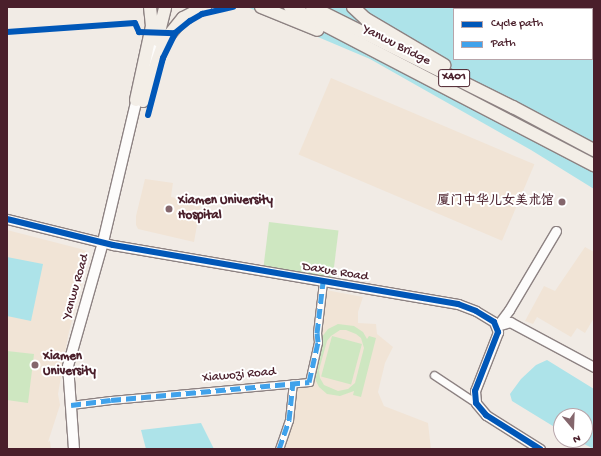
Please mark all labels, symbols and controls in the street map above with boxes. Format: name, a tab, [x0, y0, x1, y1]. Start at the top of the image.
legend	[453, 8, 593, 60]
text: Cycle path	[491, 17, 543, 31]
street label: Yanwu Bridge	[359, 22, 433, 70]
text: Path	[491, 37, 516, 51]
road number: X401	[438, 68, 470, 88]
place label: Xiamen University Hospital	[178, 194, 273, 225]
place label: 厦门中华儿女美术馆	[437, 194, 554, 210]
marker: 厦门中华儿女美术馆	[557, 197, 567, 207]
marker: Xiamen University Hospital	[163, 203, 175, 215]
street label: Yanwu Road	[60, 253, 94, 321]
street label: Daxue Road	[301, 260, 369, 286]
place label: Xiamen University	[43, 350, 96, 381]
marker: Xiamen University	[30, 360, 40, 370]
street label: Xiawozi Road	[202, 365, 276, 387]
north arrow	[553, 408, 593, 448]
text: N	[571, 432, 582, 445]

